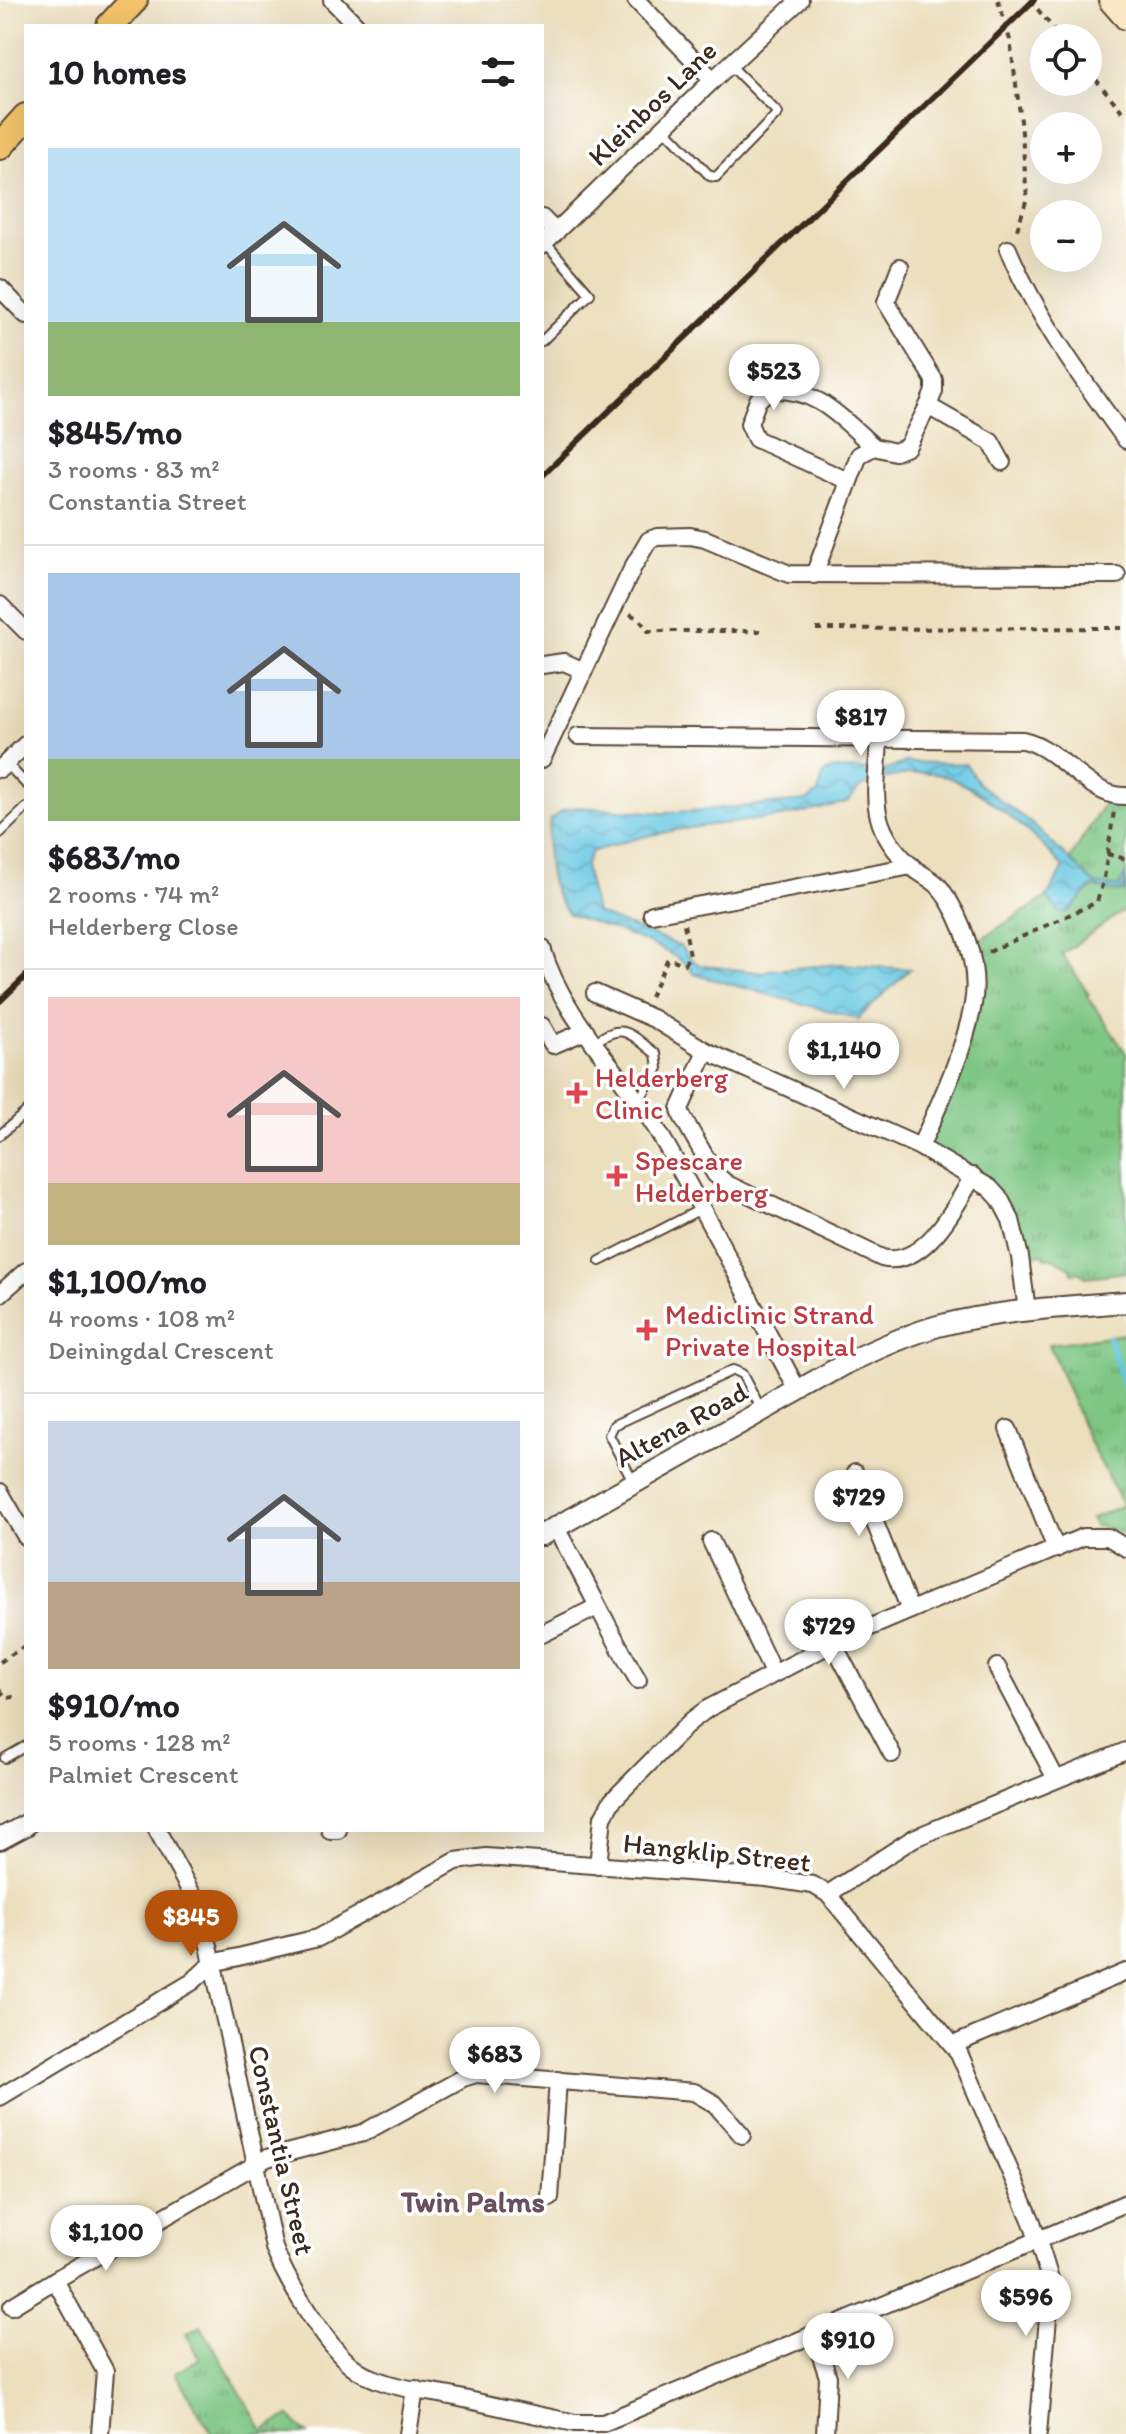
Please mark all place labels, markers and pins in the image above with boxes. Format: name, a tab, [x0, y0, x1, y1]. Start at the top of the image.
pin: $523	[727, 344, 821, 412]
pin: $817	[814, 690, 908, 758]
pin: $1,140	[779, 1023, 909, 1091]
place label: Helderberg Clinic	[595, 1060, 729, 1126]
marker: Helderberg Clinic	[566, 1082, 588, 1104]
place label: Spescare Helderberg	[635, 1143, 769, 1209]
marker: Spescare Helderberg	[606, 1165, 628, 1187]
place label: Mediclinic Strand Private Hospital	[665, 1297, 874, 1363]
marker: Mediclinic Strand Private Hospital	[636, 1319, 658, 1341]
pin: $729	[812, 1470, 906, 1538]
pin: $729	[782, 1599, 876, 1667]
pin: $845	[144, 1890, 238, 1958]
pin: $683	[448, 2027, 542, 2095]
pin: $1,100	[41, 2205, 171, 2273]
pin: $596	[979, 2270, 1073, 2338]
pin: $910	[801, 2313, 895, 2381]

